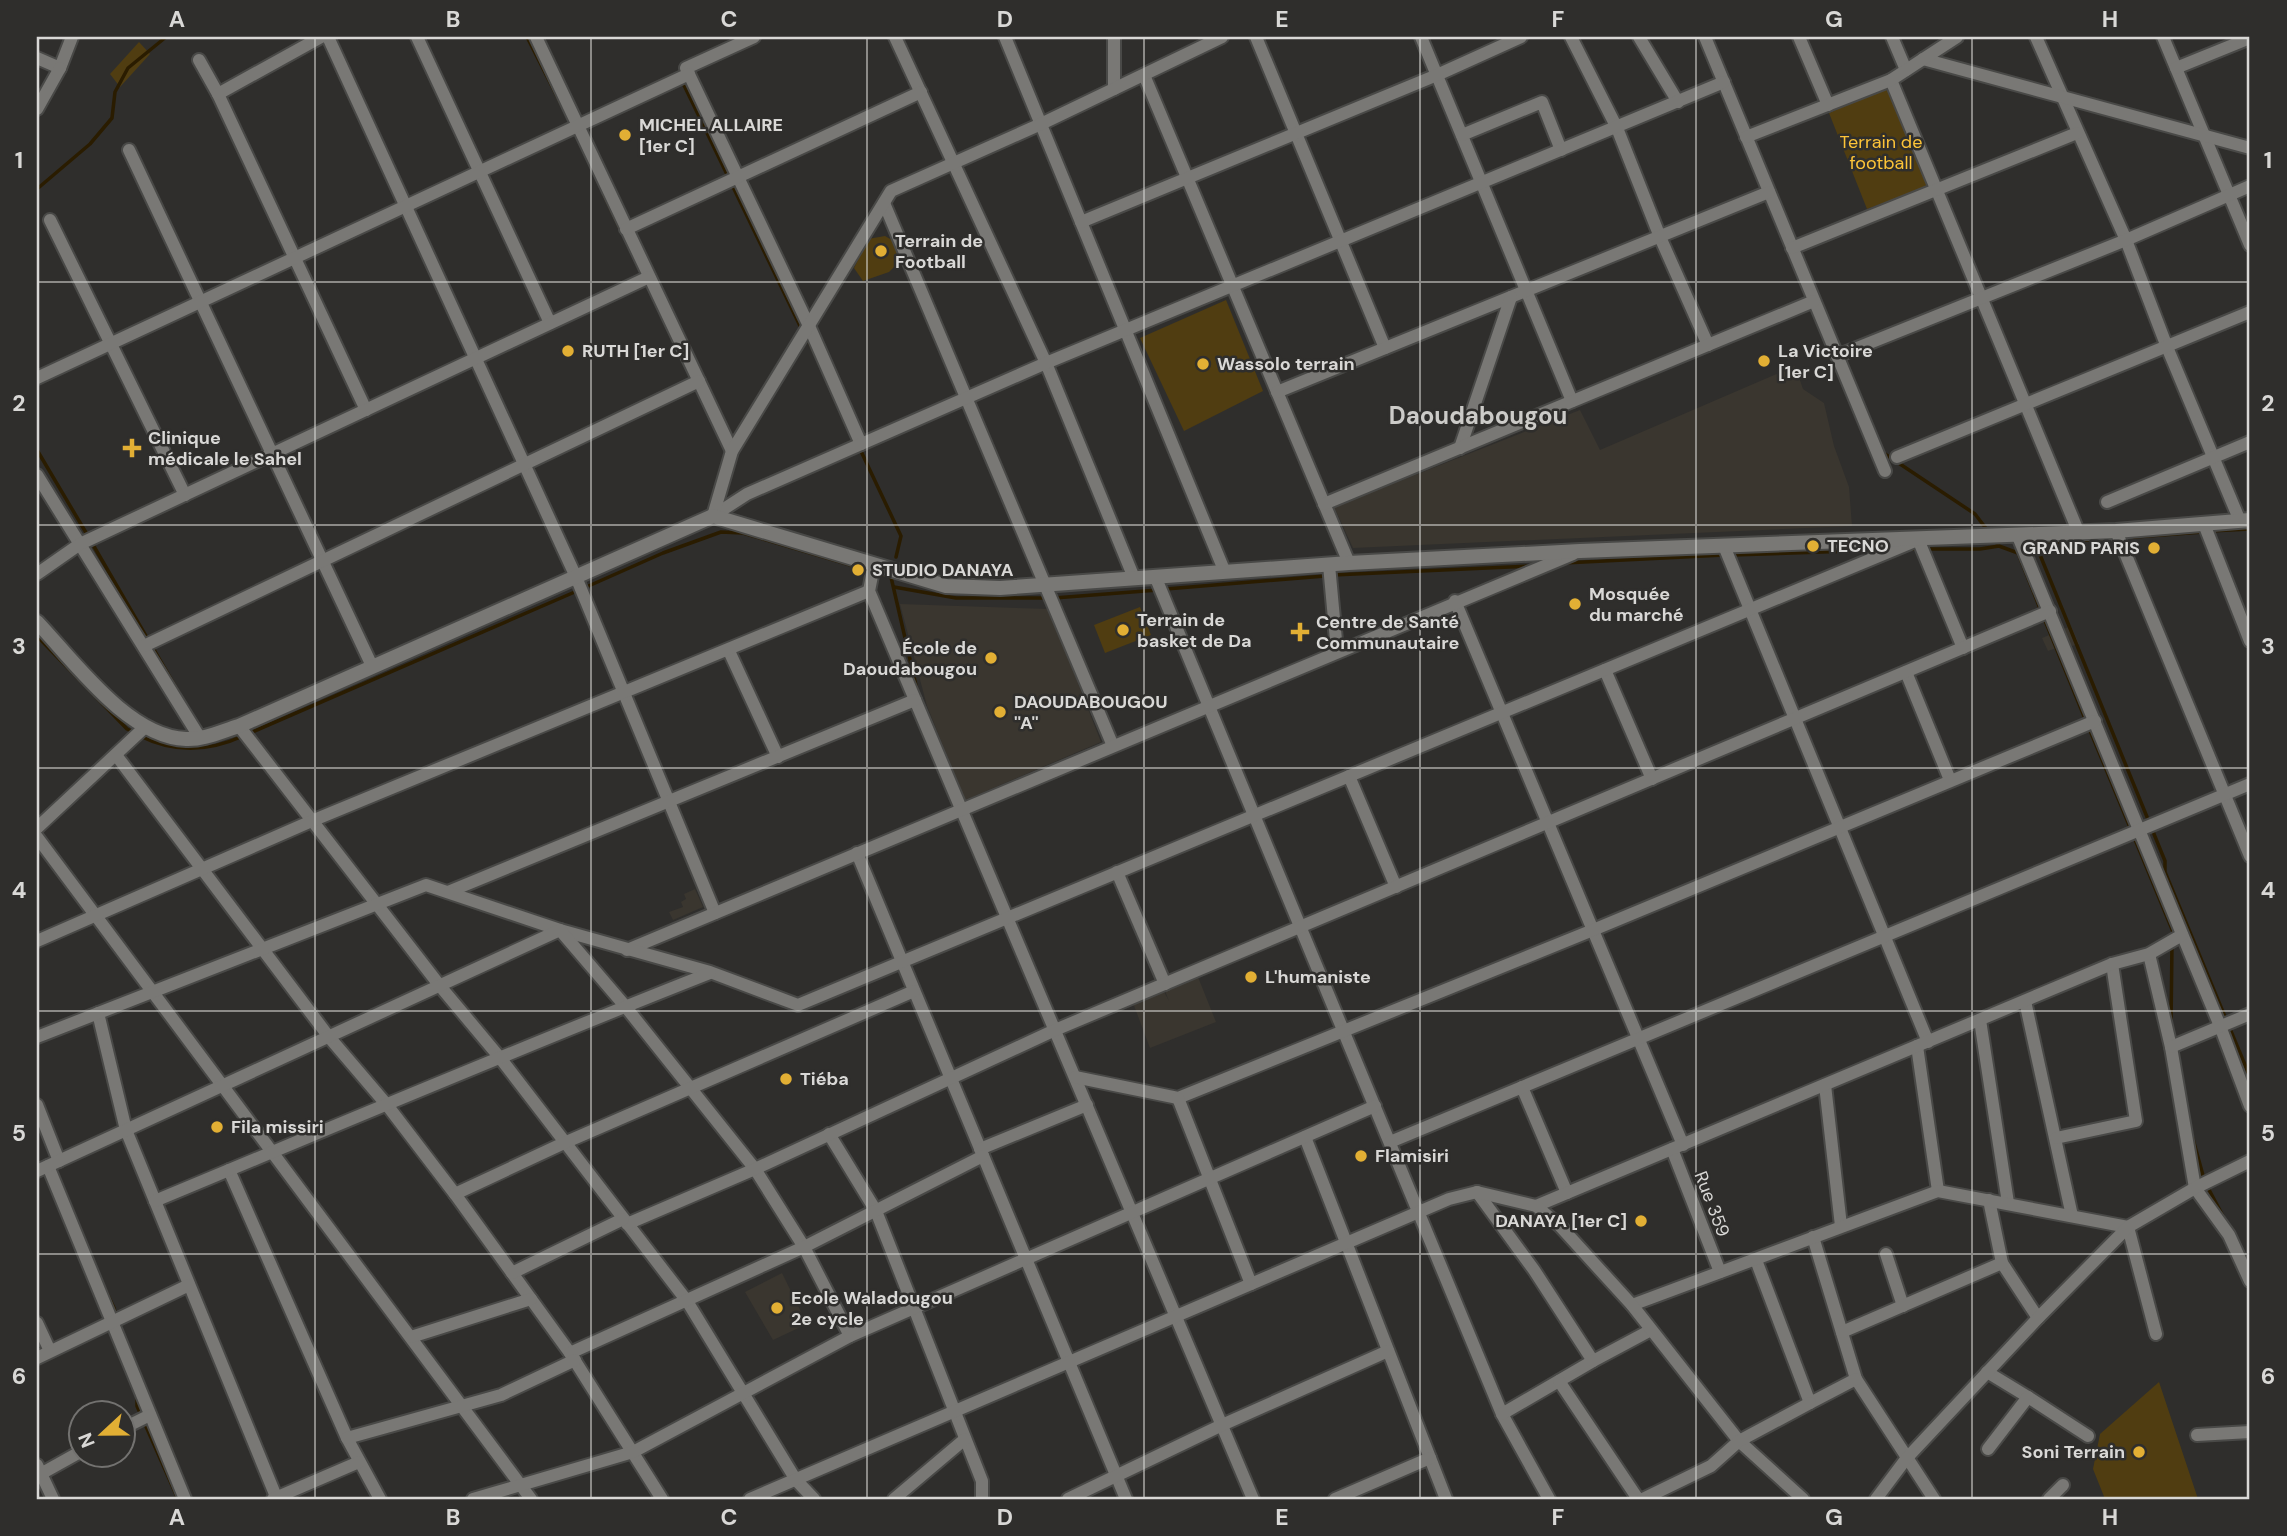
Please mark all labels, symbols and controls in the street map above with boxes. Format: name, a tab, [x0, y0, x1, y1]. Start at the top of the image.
text: A	[169, 4, 185, 34]
text: B	[446, 4, 460, 34]
text: C	[721, 4, 737, 34]
text: D	[997, 4, 1013, 34]
text: E	[1275, 4, 1289, 34]
text: F	[1552, 4, 1565, 34]
text: G	[1825, 4, 1843, 34]
text: H	[2102, 4, 2118, 34]
place label: MICHEL ALLAIRE [1er C]	[639, 113, 783, 158]
marker: MICHEL ALLAIRE [1er C]	[617, 127, 633, 143]
park label: Terrain de football	[1840, 130, 1922, 175]
text: 1	[15, 145, 23, 175]
text: 1	[2264, 145, 2272, 175]
place label: Terrain de Football	[895, 229, 983, 274]
marker: Terrain de Football	[873, 243, 889, 259]
place label: RUTH [1er C]	[582, 339, 689, 363]
place label: La Victoire [1er C]	[1778, 339, 1873, 384]
marker: RUTH [1er C]	[560, 343, 576, 359]
place label: Wassolo terrain	[1217, 352, 1355, 376]
marker: La Victoire [1er C]	[1756, 353, 1772, 369]
marker: Wassolo terrain	[1195, 356, 1211, 372]
text: 2	[12, 388, 26, 418]
text: 2	[2261, 388, 2275, 418]
district label: Daoudabougou	[1389, 400, 1567, 431]
place label: Clinique médicale le Sahel	[148, 426, 302, 471]
marker: Clinique médicale le Sahel	[122, 438, 142, 458]
place label: TECNO	[1827, 534, 1889, 558]
place label: GRAND PARIS	[2022, 536, 2140, 560]
marker: TECNO	[1805, 538, 1821, 554]
marker: GRAND PARIS	[2146, 540, 2162, 556]
place label: STUDIO DANAYA	[872, 558, 1014, 582]
marker: STUDIO DANAYA	[850, 562, 866, 578]
place label: Mosquée du marché	[1589, 582, 1684, 627]
marker: Mosquée du marché	[1567, 596, 1583, 612]
place label: Terrain de basket de Da	[1137, 608, 1251, 653]
place label: Centre de Santé Communautaire	[1316, 610, 1459, 655]
marker: Terrain de basket de Da	[1115, 622, 1131, 638]
marker: Centre de Santé Communautaire	[1290, 622, 1310, 642]
text: 3	[12, 631, 26, 661]
text: 3	[2261, 631, 2275, 661]
place label: École de Daoudabougou	[843, 636, 977, 681]
marker: École de Daoudabougou	[983, 650, 999, 666]
place label: DAOUDABOUGOU ''A''	[1014, 690, 1167, 735]
marker: DAOUDABOUGOU ''A''	[992, 704, 1008, 720]
text: 4	[12, 875, 27, 905]
text: 4	[2261, 875, 2276, 905]
place label: L'humaniste	[1265, 965, 1371, 989]
marker: L'humaniste	[1243, 969, 1259, 985]
place label: Tiéba	[800, 1067, 849, 1091]
marker: Tiéba	[778, 1071, 794, 1087]
place label: Fila missiri	[231, 1115, 324, 1139]
text: 5	[12, 1118, 26, 1148]
text: 5	[2261, 1118, 2275, 1148]
marker: Fila missiri	[209, 1119, 225, 1135]
place label: Flamisiri	[1375, 1144, 1449, 1168]
marker: Flamisiri	[1353, 1148, 1369, 1164]
street label: Rue 359	[1689, 1168, 1735, 1240]
place label: DANAYA [1er C]	[1495, 1209, 1627, 1233]
marker: DANAYA [1er C]	[1633, 1213, 1649, 1229]
place label: Ecole Waladougou 2e cycle	[791, 1286, 953, 1331]
marker: Ecole Waladougou 2e cycle	[769, 1300, 785, 1316]
text: 6	[12, 1361, 26, 1391]
text: 6	[2261, 1361, 2275, 1391]
north arrow	[66, 1400, 136, 1470]
text: N	[73, 1429, 101, 1451]
place label: Soni Terrain	[2022, 1440, 2125, 1464]
marker: Soni Terrain	[2131, 1444, 2147, 1460]
text: A	[169, 1502, 185, 1532]
text: B	[446, 1502, 460, 1532]
text: C	[721, 1502, 737, 1532]
text: D	[997, 1502, 1013, 1532]
text: E	[1275, 1502, 1289, 1532]
text: F	[1552, 1502, 1565, 1532]
text: G	[1825, 1502, 1843, 1532]
text: H	[2102, 1502, 2118, 1532]

